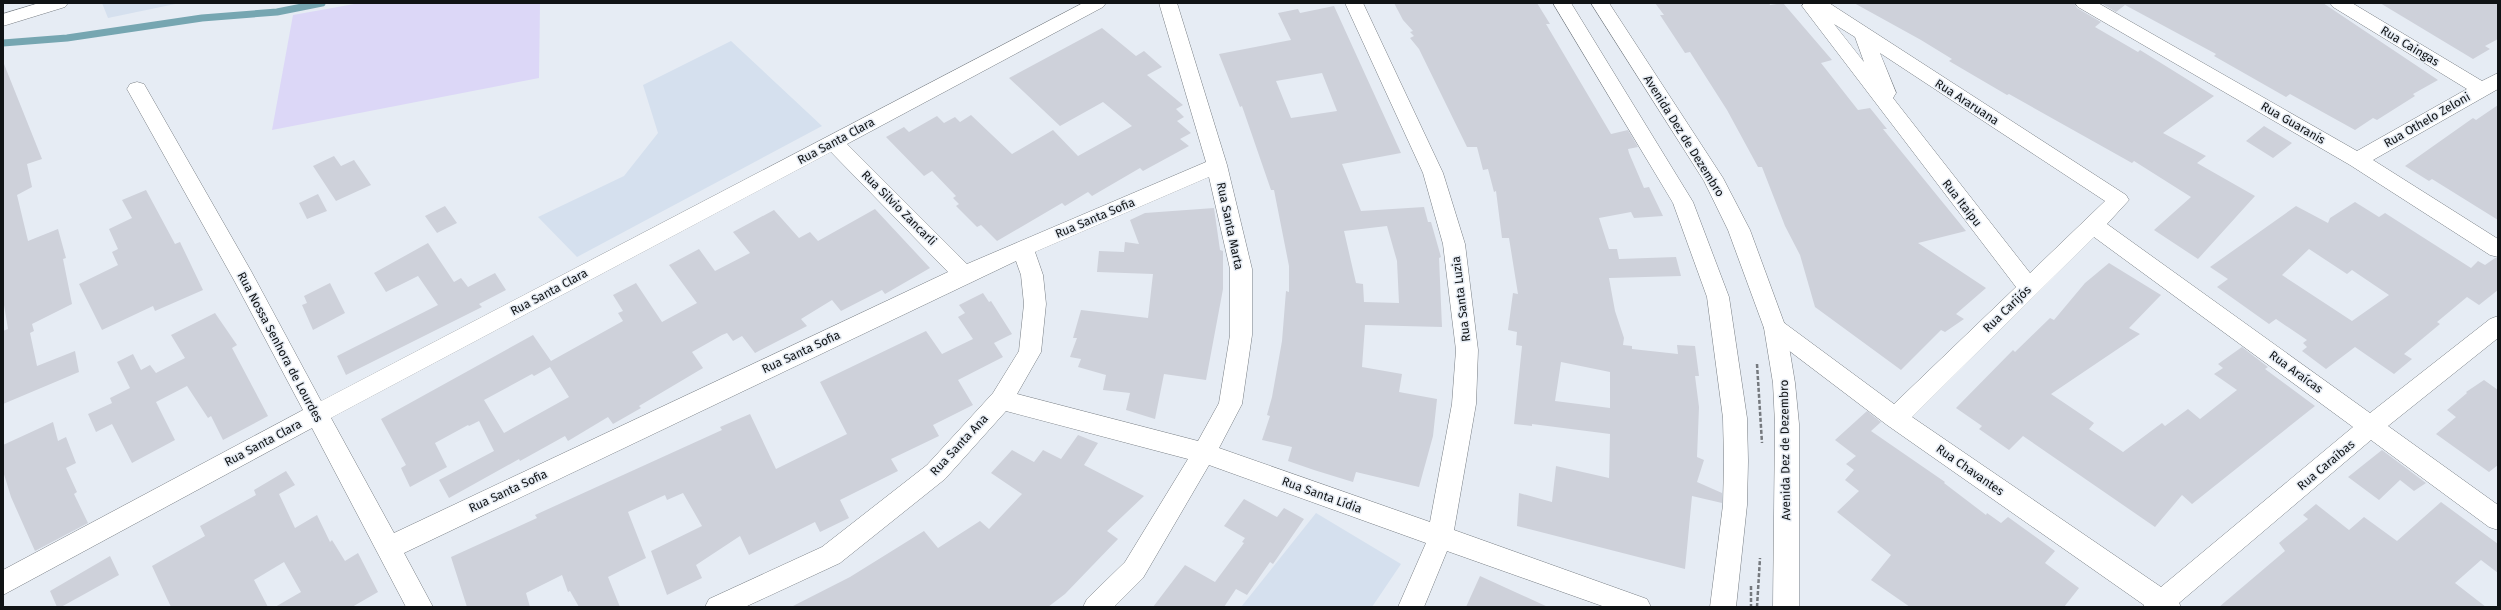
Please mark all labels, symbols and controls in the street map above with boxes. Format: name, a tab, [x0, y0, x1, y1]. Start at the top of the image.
street label: Rua Caingas	[2378, 23, 2442, 69]
street label: Avenida Dez de Dezembro	[1641, 73, 1727, 199]
street label: Rua Araruana	[1932, 76, 2002, 128]
street label: Rua Othelo Zeloni	[2381, 90, 2473, 150]
street label: Rua Guaranis	[2258, 99, 2328, 147]
street label: Rua Santa Clara	[795, 115, 877, 167]
street label: Rua Silvio Zancarli	[859, 168, 939, 248]
street label: Rua Itaipu	[1939, 177, 1985, 229]
street label: Rua Santa Marta	[1214, 181, 1246, 271]
street label: Rua Santa Sofia	[1053, 195, 1137, 241]
street label: Rua Santa Luzia	[1449, 255, 1473, 343]
street label: Rua Santa Clara	[508, 266, 590, 318]
street label: Rua Nossa Senhora de Lourdes	[234, 270, 326, 425]
street label: Rua Carijós	[1980, 282, 2034, 335]
street label: Rua Santa Sofia	[760, 328, 842, 376]
street label: Rua Araícas	[2267, 348, 2326, 396]
street label: Avenida Dez de Dezembro	[1777, 380, 1793, 520]
street label: Rua Santa Ana	[927, 412, 991, 478]
street label: Rua Santa Clara	[222, 417, 304, 469]
street label: Rua Caraíbas	[2295, 437, 2358, 493]
street label: Rua Chavantes	[1933, 441, 2007, 499]
street label: Rua Santa Sofia	[467, 467, 549, 515]
street label: Rua Santa Lídia	[1280, 474, 1364, 516]

